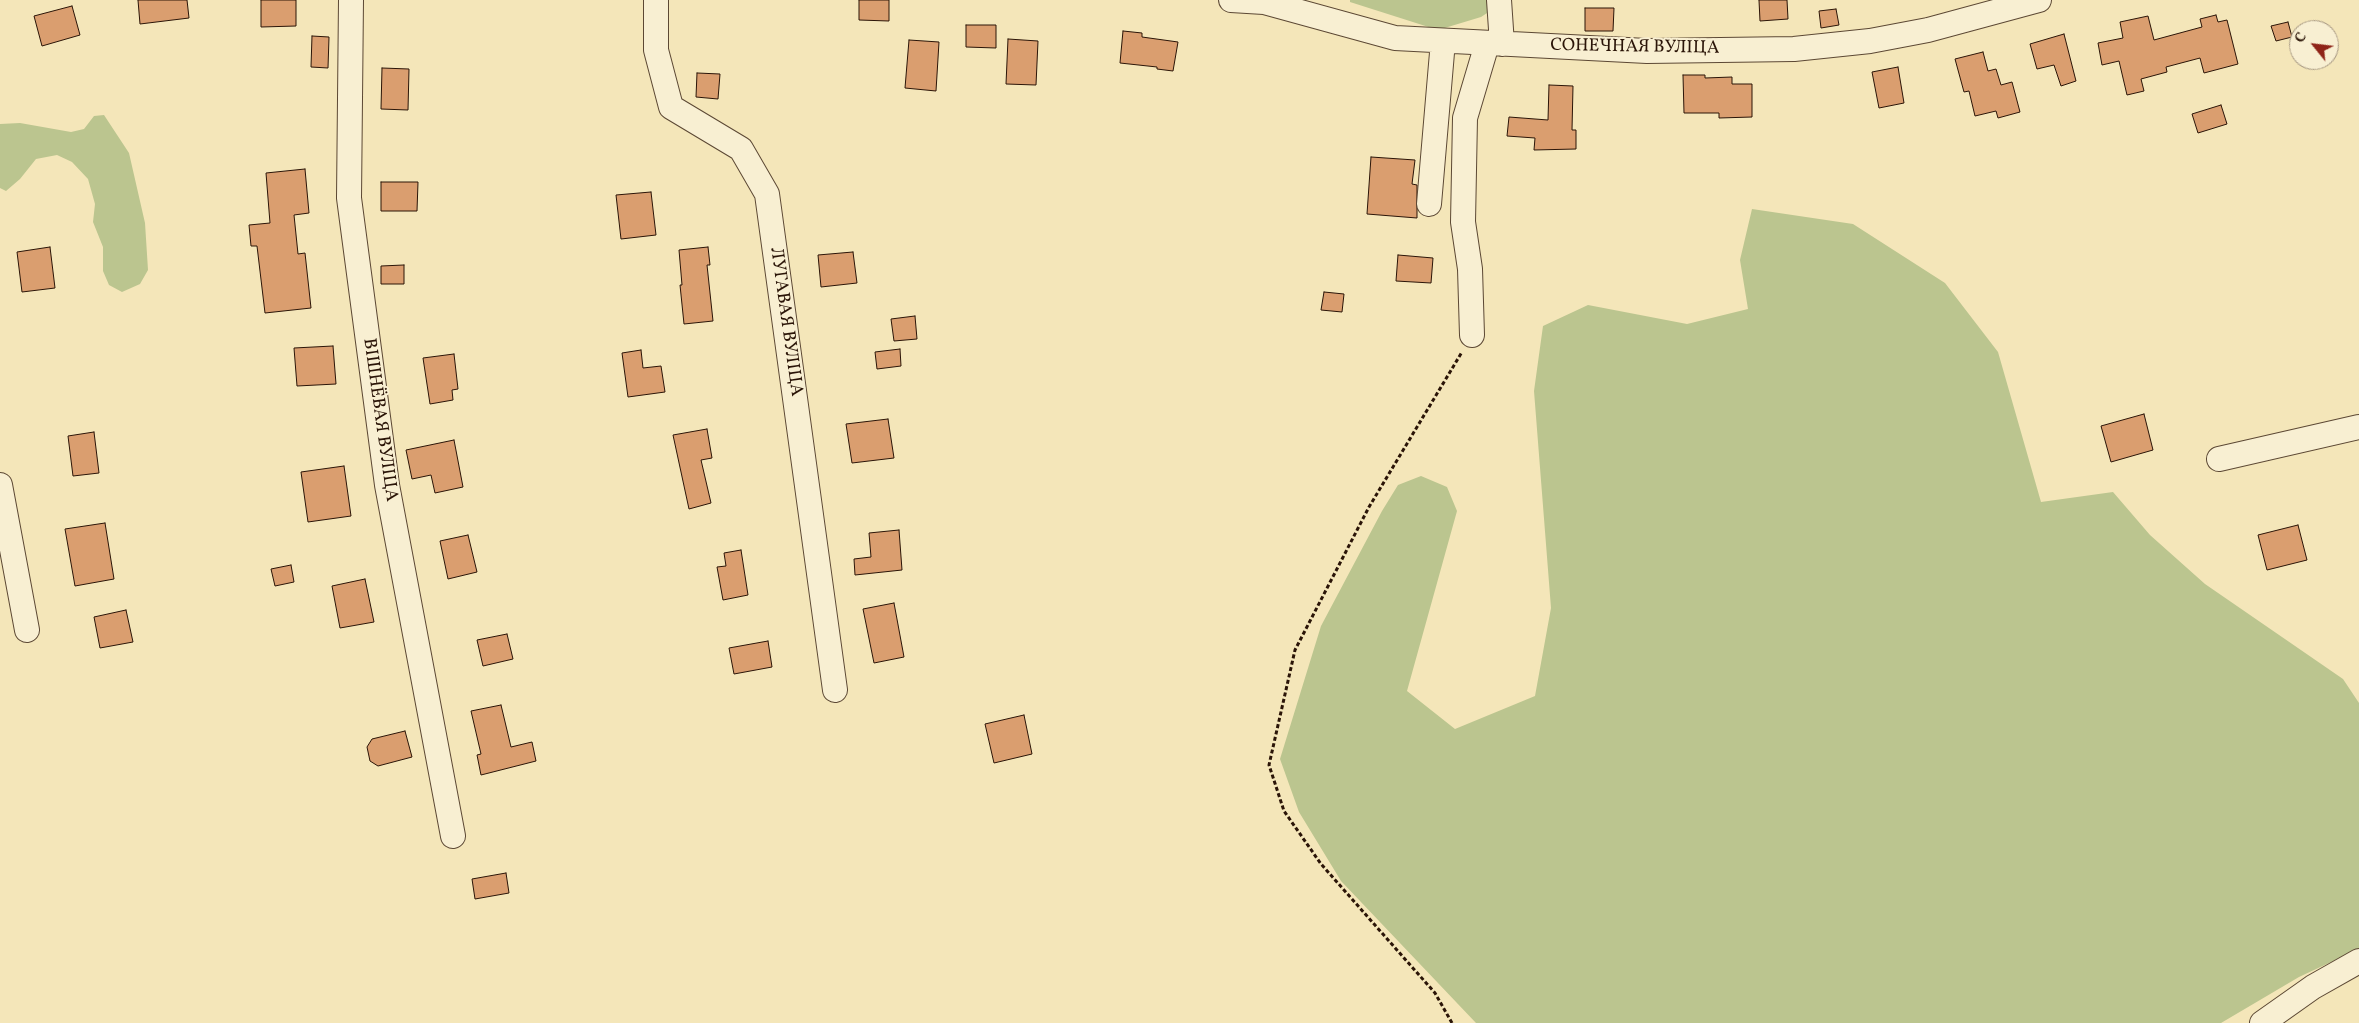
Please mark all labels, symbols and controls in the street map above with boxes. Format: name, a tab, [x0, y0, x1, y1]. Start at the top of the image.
north arrow	[2289, 20, 2339, 70]
text: С	[2291, 29, 2312, 47]
street label: СОНЕЧНАЯ ВУЛІЦА	[1550, 36, 1720, 60]
street label: ЛУГАВАЯ ВУЛІЦА	[764, 246, 806, 398]
street label: ВІШНЁВАЯ ВУЛІЦА	[357, 337, 401, 503]

